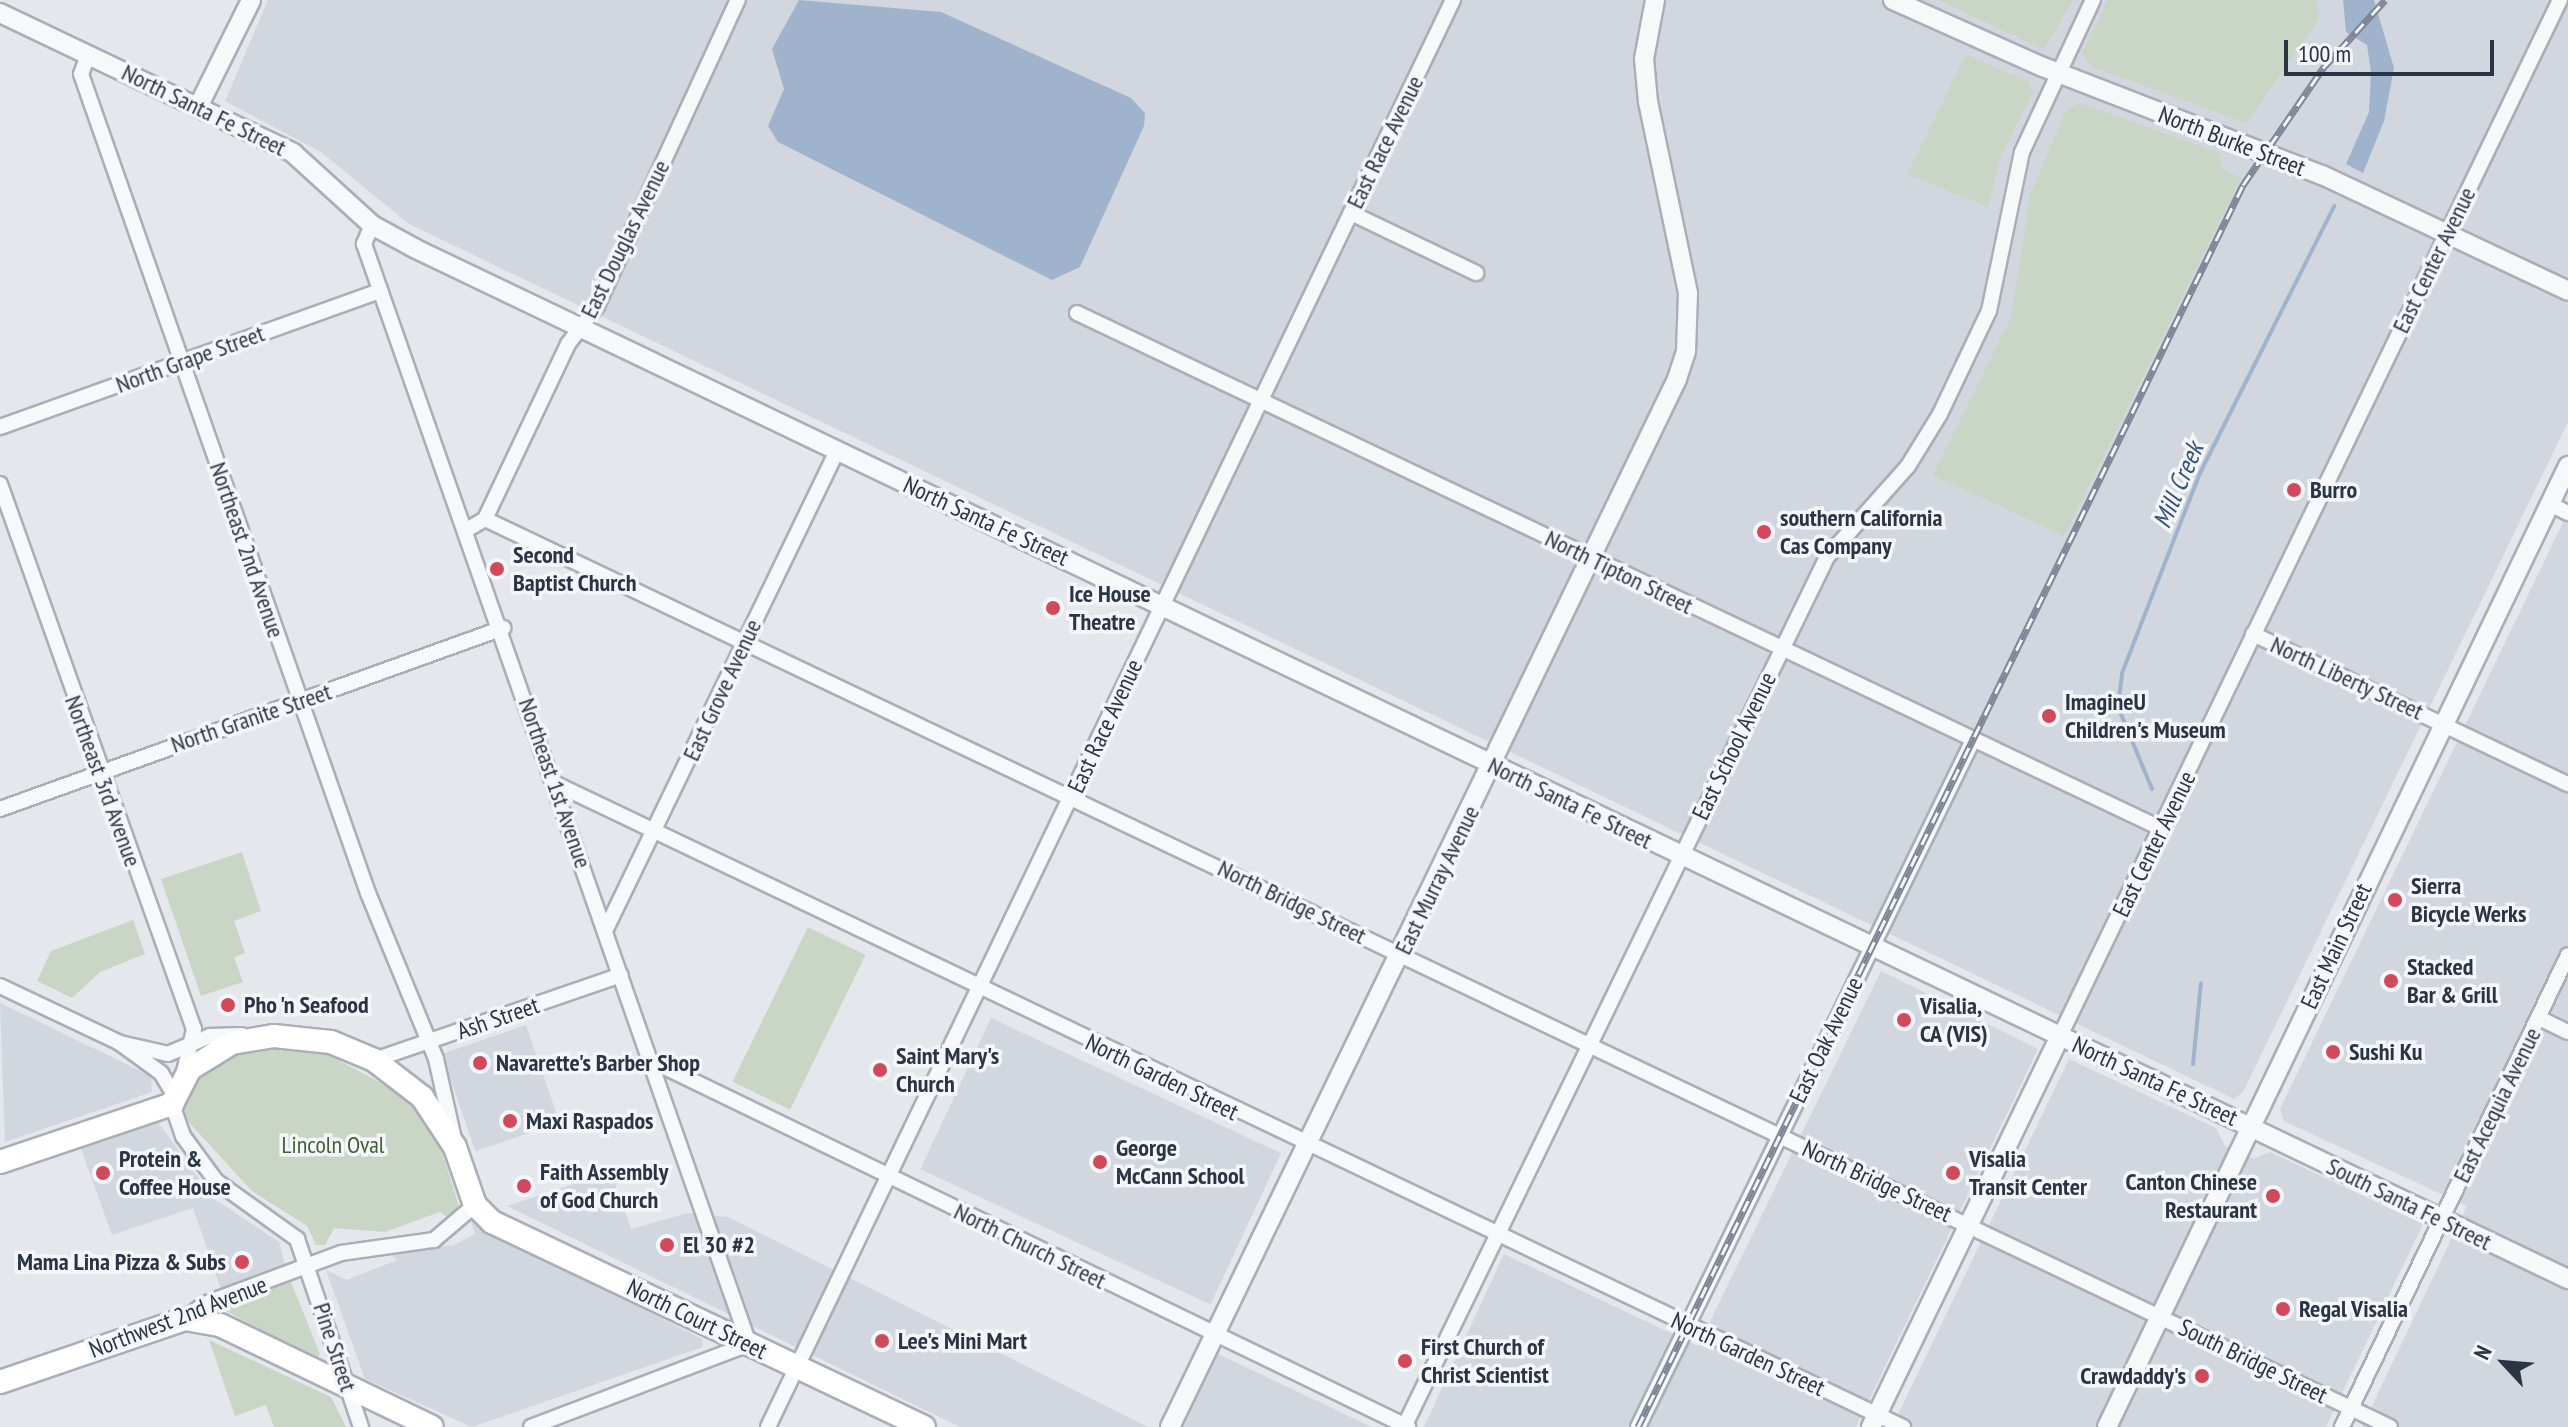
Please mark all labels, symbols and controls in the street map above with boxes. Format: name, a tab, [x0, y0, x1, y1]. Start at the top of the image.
scale bar	[2288, 24, 2498, 74]
text: 100 m	[2298, 38, 2351, 69]
street label: North Santa Fe Street	[117, 58, 291, 162]
street label: East Race Avenue	[1340, 71, 1430, 213]
street label: North Burke Street	[2155, 100, 2309, 182]
street label: East Douglas Avenue	[574, 155, 676, 323]
street label: East Center Avenue	[2386, 182, 2482, 338]
street label: North Grape Street	[112, 319, 268, 399]
water label: Mill Creek	[2146, 438, 2210, 532]
street label: Northeast 2nd Avenue	[203, 458, 291, 642]
street label: North Santa Fe Street	[899, 470, 1073, 572]
place label: Burro	[2310, 476, 2357, 504]
marker: Burro	[2285, 481, 2303, 499]
place label: southern California Cas Company	[1780, 504, 1943, 560]
marker: southern California Cas Company	[1755, 523, 1773, 541]
street label: North Tipton Street	[1540, 524, 1698, 620]
place label: Second Baptist Church	[513, 541, 637, 597]
marker: Second Baptist Church	[488, 560, 506, 578]
place label: Ice House Theatre	[1069, 580, 1151, 636]
marker: Ice House Theatre	[1044, 599, 1062, 617]
street label: East Grove Avenue	[677, 614, 767, 766]
street label: North Liberty Street	[2266, 630, 2428, 726]
street label: East Race Avenue	[1061, 654, 1149, 798]
street label: East School Avenue	[1686, 667, 1782, 825]
street label: North Granite Street	[167, 677, 335, 759]
place label: ImagineU Children's Museum	[2065, 688, 2226, 744]
street label: Northeast 3rd Avenue	[59, 691, 147, 871]
street label: Northeast 1st Avenue	[512, 694, 598, 872]
marker: ImagineU Children's Museum	[2040, 707, 2058, 725]
street label: North Santa Fe Street	[1483, 751, 1657, 855]
street label: East Center Avenue	[2106, 766, 2202, 922]
street label: East Murray Avenue	[1388, 800, 1486, 960]
street label: North Bridge Street	[1213, 854, 1371, 950]
place label: Sierra Bicycle Werks	[2411, 872, 2527, 928]
street label: East Main Street	[2294, 879, 2378, 1013]
marker: Sierra Bicycle Werks	[2386, 891, 2404, 909]
place label: Stacked Bar & Grill	[2407, 953, 2498, 1009]
street label: East Oak Avenue	[1783, 972, 1869, 1108]
marker: Stacked Bar & Grill	[2382, 972, 2400, 990]
place label: Pho 'n Seafood	[244, 991, 370, 1019]
street label: Ash Street	[453, 991, 543, 1045]
place label: Visalia, CA (VIS)	[1920, 992, 1989, 1048]
marker: Pho 'n Seafood	[219, 996, 237, 1014]
marker: Visalia, CA (VIS)	[1895, 1011, 1913, 1029]
street label: East Acequia Avenue	[2447, 1022, 2547, 1188]
street label: North Garden Street	[1081, 1028, 1243, 1126]
street label: North Santa Fe Street	[2068, 1030, 2242, 1132]
place label: Sushi Ku	[2349, 1038, 2423, 1066]
place label: Saint Mary's Church	[896, 1042, 999, 1098]
marker: Sushi Ku	[2324, 1043, 2342, 1061]
place label: Navarette's Barber Shop	[496, 1049, 700, 1077]
marker: Navarette's Barber Shop	[471, 1054, 489, 1072]
marker: Saint Mary's Church	[871, 1061, 889, 1079]
place label: Maxi Raspados	[526, 1107, 653, 1135]
marker: Maxi Raspados	[501, 1112, 519, 1130]
park label: Lincoln Oval	[282, 1131, 384, 1159]
place label: George McCann School	[1116, 1134, 1244, 1190]
street label: North Bridge Street	[1798, 1134, 1956, 1228]
place label: Protein & Coffee House	[119, 1145, 231, 1201]
place label: Visalia Transit Center	[1969, 1145, 2087, 1201]
street label: South Santa Fe Street	[2322, 1152, 2496, 1256]
marker: George McCann School	[1091, 1153, 1109, 1171]
place label: Faith Assembly of God Church	[540, 1158, 669, 1214]
marker: Protein & Coffee House	[94, 1164, 112, 1182]
marker: Visalia Transit Center	[1944, 1164, 1962, 1182]
place label: Canton Chinese Restaurant	[2125, 1168, 2257, 1224]
marker: Faith Assembly of God Church	[515, 1177, 533, 1195]
marker: Canton Chinese Restaurant	[2264, 1187, 2282, 1205]
street label: North Church Street	[949, 1197, 1111, 1295]
place label: El 30 #2	[683, 1231, 755, 1259]
marker: El 30 #2	[658, 1236, 676, 1254]
place label: Mama Lina Pizza & Subs	[17, 1248, 226, 1276]
marker: Mama Lina Pizza & Subs	[233, 1253, 251, 1271]
street label: Northwest 2nd Avenue	[85, 1270, 271, 1364]
street label: North Court Street	[622, 1273, 772, 1365]
place label: Regal Visalia	[2299, 1295, 2409, 1323]
street label: Pine Street	[307, 1299, 363, 1395]
marker: Regal Visalia	[2274, 1300, 2292, 1318]
street label: North Garden Street	[1667, 1306, 1829, 1402]
street label: South Bridge Street	[2174, 1313, 2332, 1409]
north arrow	[2464, 1323, 2544, 1403]
place label: Lee's Mini Mart	[898, 1327, 1027, 1355]
marker: Lee's Mini Mart	[873, 1332, 891, 1350]
place label: First Church of Christ Scientist	[1421, 1333, 1549, 1389]
text: N	[2467, 1341, 2498, 1364]
marker: First Church of Christ Scientist	[1396, 1352, 1414, 1370]
place label: Crawdaddy's	[2080, 1362, 2186, 1390]
marker: Crawdaddy's	[2193, 1367, 2211, 1385]

